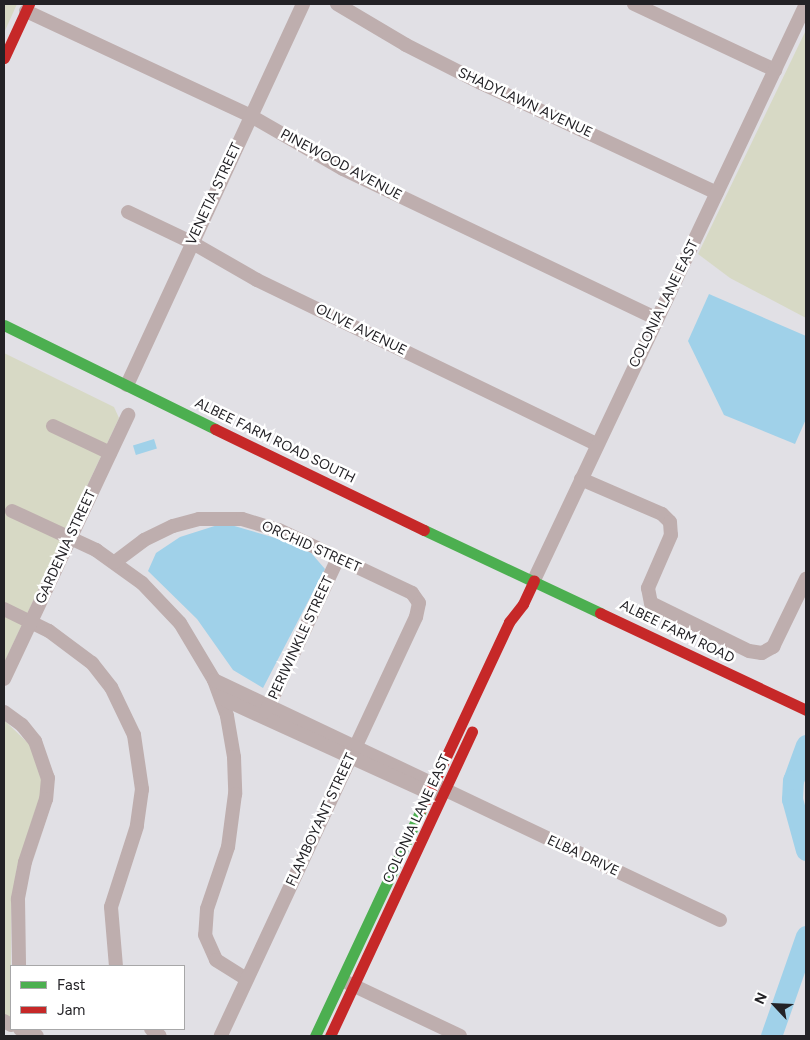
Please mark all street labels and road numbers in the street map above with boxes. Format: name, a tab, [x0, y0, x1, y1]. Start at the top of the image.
street label: SHADYLAWN AVENUE	[455, 64, 595, 142]
street label: PINEWOOD AVENUE	[277, 126, 405, 204]
street label: VENETIA STREET	[183, 140, 245, 248]
street label: COLONIA LANE EAST	[626, 237, 702, 371]
street label: OLIVE AVENUE	[313, 301, 409, 359]
street label: ALBEE FARM ROAD SOUTH	[192, 395, 358, 487]
street label: GARDENIA STREET	[32, 487, 100, 607]
street label: ORCHID STREET	[259, 518, 363, 576]
street label: PERIWINKLE STREET	[265, 574, 337, 702]
street label: ALBEE FARM ROAD	[617, 597, 737, 667]
street label: FLAMBOYANT STREET	[283, 751, 359, 889]
street label: COLONIA LANE EAST	[380, 752, 454, 886]
street label: ELBA DRIVE	[544, 832, 622, 880]

